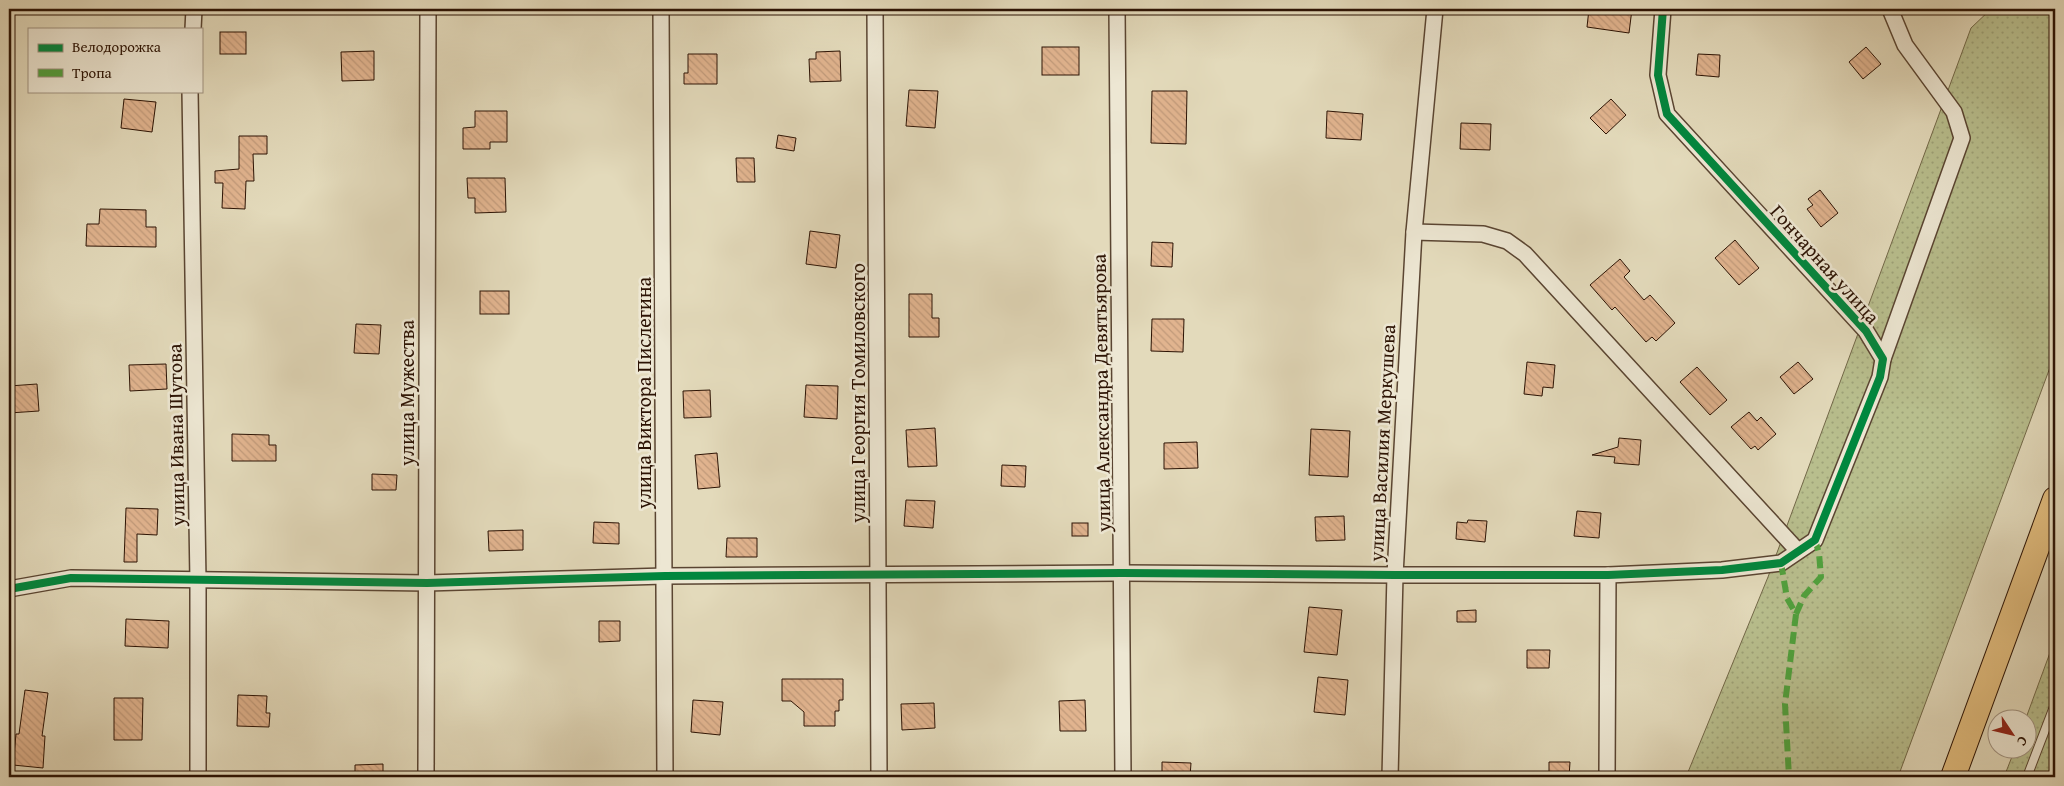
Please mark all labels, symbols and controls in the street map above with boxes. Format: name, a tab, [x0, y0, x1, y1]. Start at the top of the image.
legend	[28, 28, 202, 92]
text: Велодорожка	[72, 36, 162, 57]
text: Тропа	[72, 62, 113, 83]
street label: Гончарная улица	[1764, 197, 1887, 330]
street label: улица Александра Девятьярова	[1084, 253, 1117, 533]
street label: улица Георгия Томиловского	[843, 263, 872, 524]
street label: улица Виктора Пислегина	[629, 276, 658, 510]
street label: улица Мужества	[392, 319, 421, 467]
street label: улица Василия Меркушева	[1361, 323, 1402, 563]
street label: улица Ивана Шутова	[159, 343, 192, 528]
north arrow	[1986, 708, 2036, 758]
text: С	[2012, 732, 2033, 751]

